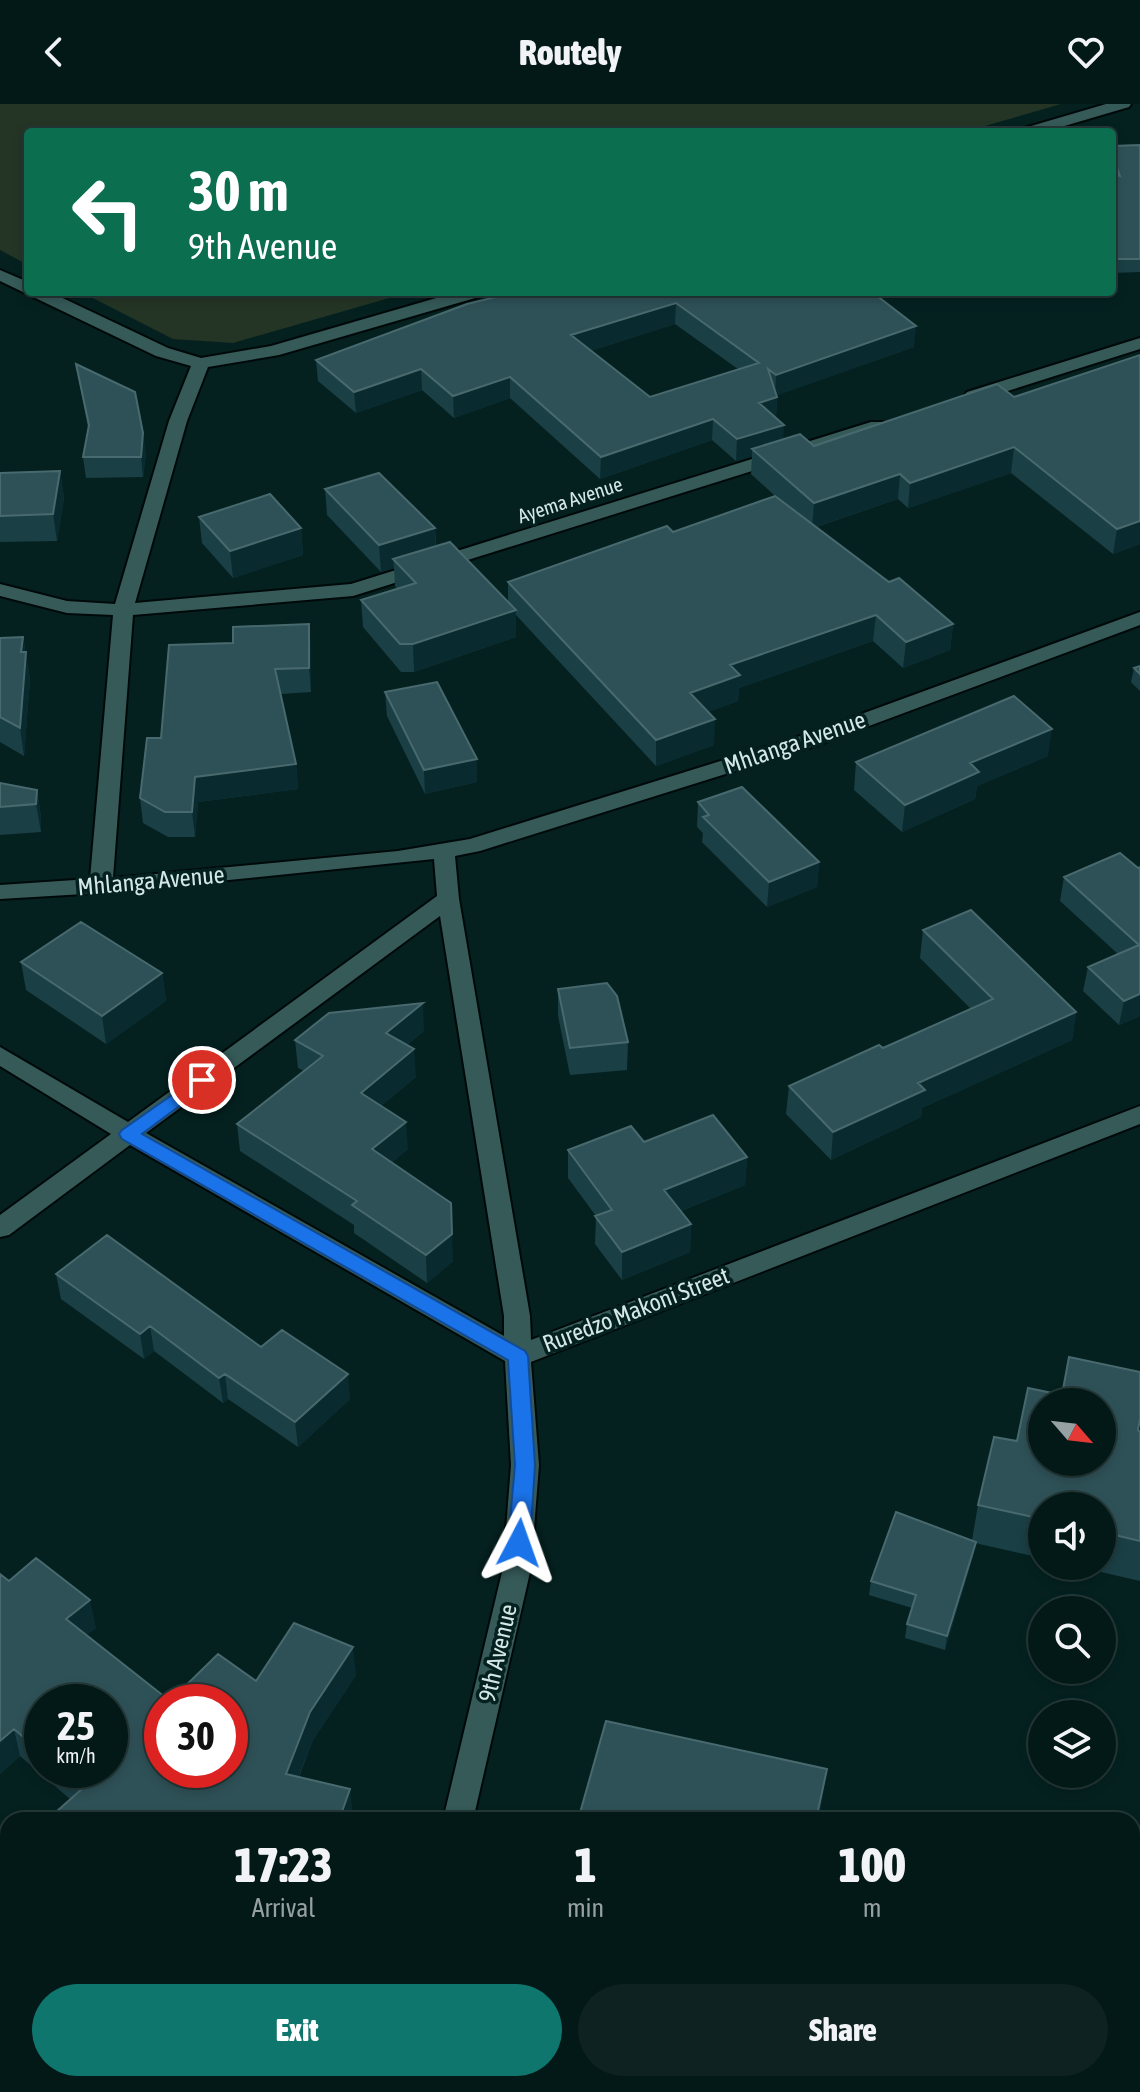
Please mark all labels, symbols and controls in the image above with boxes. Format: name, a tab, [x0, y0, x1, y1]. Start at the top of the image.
icon: back	[32, 30, 76, 74]
icon: heart	[1064, 30, 1108, 74]
text: Routely	[519, 31, 621, 73]
text: 30 m	[188, 159, 289, 223]
icon: left	[56, 160, 160, 264]
text: 9th Avenue	[188, 225, 337, 267]
street label: Ayema Avenue	[515, 472, 625, 527]
street label: Mhlanga Avenue	[721, 706, 869, 779]
street label: Mhlanga Avenue	[76, 861, 226, 900]
pin	[168, 1046, 236, 1114]
icon: arrive	[180, 1058, 224, 1102]
street label: Ruredzo Makoni Street	[539, 1262, 733, 1358]
north arrow	[1028, 1388, 1116, 1476]
map controls	[1028, 1388, 1116, 1788]
button: sound	[1028, 1492, 1116, 1580]
position arrow	[477, 1501, 561, 1585]
button: search	[1028, 1596, 1116, 1684]
street label: 9th Avenue	[473, 1601, 522, 1704]
speed limit sign: 30	[144, 1684, 248, 1788]
button: layers	[1028, 1700, 1116, 1788]
text: 25	[57, 1703, 95, 1748]
text: km/h	[56, 1744, 96, 1767]
text: 17:23	[234, 1837, 333, 1892]
text: 1	[574, 1837, 597, 1892]
text: 100	[838, 1837, 906, 1892]
text: Arrival	[252, 1893, 315, 1923]
text: min	[567, 1893, 604, 1923]
text: m	[863, 1893, 881, 1923]
button: Exit	[32, 1984, 562, 2076]
button: Share	[578, 1984, 1108, 2076]

